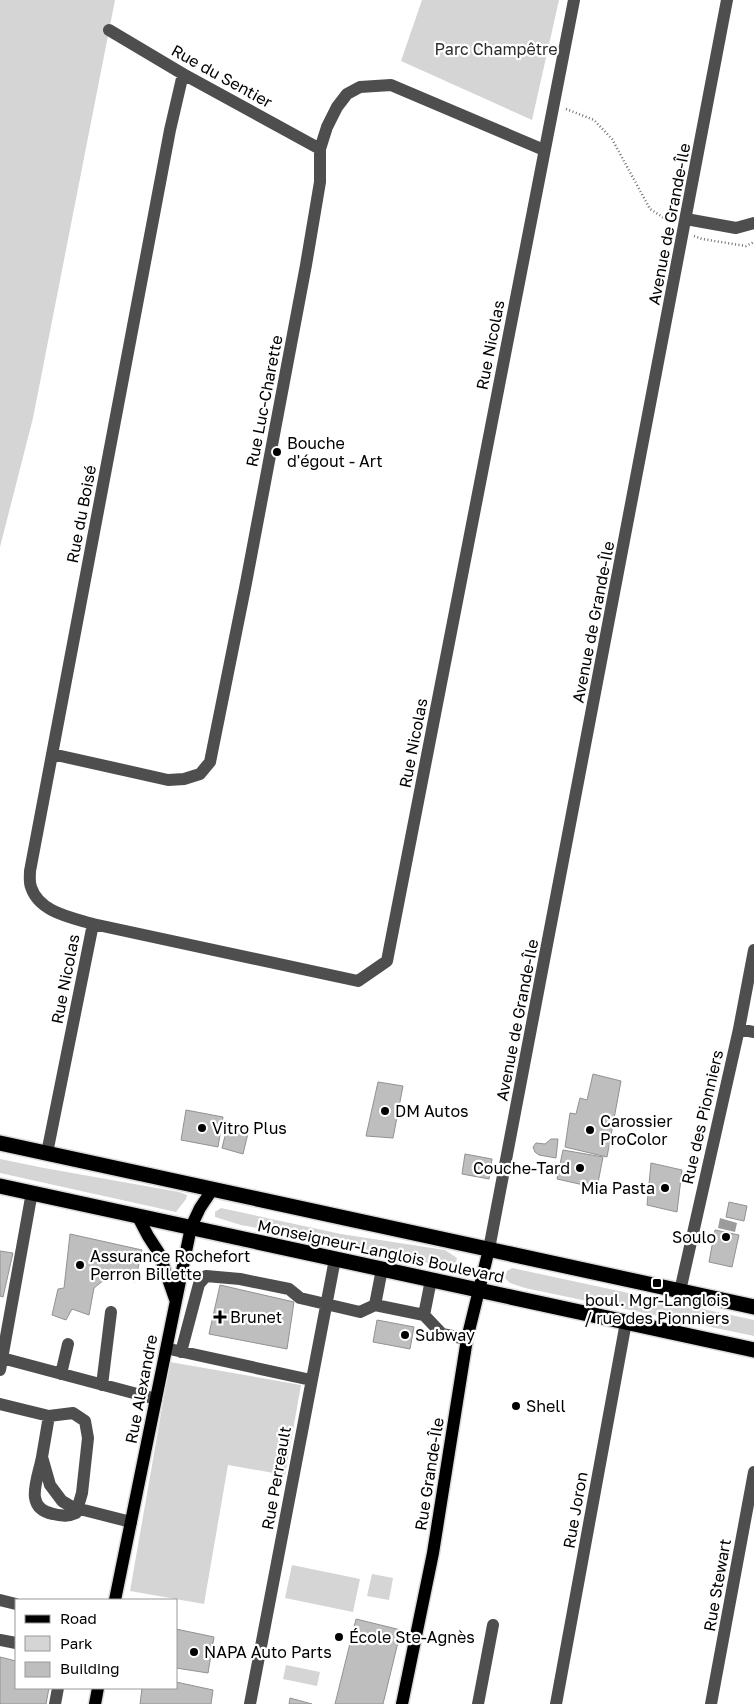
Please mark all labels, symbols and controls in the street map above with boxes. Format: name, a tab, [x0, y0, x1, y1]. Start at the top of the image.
park label: Parc Champêtre	[435, 39, 557, 59]
street label: Rue du Sentier	[168, 40, 276, 112]
street label: Avenue de Grande-Île	[644, 141, 694, 307]
street label: Rue Nicolas	[472, 298, 508, 392]
street label: Rue Luc-Charette	[241, 333, 287, 469]
place label: Bouche d'égout - Art	[287, 433, 383, 471]
marker: Bouche d'égout - Art	[271, 446, 283, 458]
street label: Rue du Boisé	[62, 463, 100, 565]
street label: Avenue de Grande-Île	[568, 539, 618, 705]
street label: Rue Nicolas	[395, 696, 431, 790]
street label: Rue Nicolas	[47, 932, 83, 1026]
street label: Avenue de Grande-Île	[492, 937, 542, 1103]
street label: Rue des Pionniers	[677, 1048, 727, 1186]
place label: DM Autos	[395, 1101, 469, 1121]
marker: DM Autos	[379, 1105, 391, 1117]
place label: Carossier ProColor	[600, 1111, 672, 1149]
place label: Vitro Plus	[212, 1118, 287, 1138]
marker: Vitro Plus	[196, 1122, 208, 1134]
marker: Carossier ProColor	[584, 1124, 596, 1136]
place label: Couche-Tard	[473, 1158, 570, 1178]
marker: Couche-Tard	[574, 1162, 586, 1174]
place label: Mia Pasta	[581, 1178, 655, 1198]
marker: Mia Pasta	[659, 1182, 671, 1194]
street label: Monseigneur-Langlois Boulevard	[256, 1215, 506, 1287]
place label: Soulo	[672, 1227, 716, 1247]
marker: Soulo	[720, 1231, 732, 1243]
place label: Assurance Rochefort Perron Billette	[90, 1246, 250, 1284]
marker: Assurance Rochefort Perron Billette	[74, 1259, 86, 1271]
marker: boul. Mgr-Langlois / rue des Pionniers	[651, 1277, 663, 1289]
place label: boul. Mgr-Langlois / rue des Pionniers	[585, 1290, 729, 1328]
place label: Brunet	[230, 1307, 282, 1327]
marker: Brunet	[214, 1311, 226, 1323]
place label: Subway	[415, 1325, 475, 1345]
marker: Subway	[399, 1329, 411, 1341]
street label: Rue Alexandre	[121, 1333, 161, 1445]
place label: Shell	[526, 1396, 566, 1416]
marker: Shell	[510, 1400, 522, 1412]
street label: Rue Grande-Île	[410, 1416, 448, 1532]
street label: Rue Perreault	[257, 1425, 295, 1531]
street label: Rue Joron	[558, 1470, 592, 1550]
street label: Rue Stewart	[699, 1537, 735, 1633]
legend	[15, 1599, 178, 1689]
text: Road	[60, 1609, 97, 1627]
place label: École Ste-Agnès	[349, 1627, 475, 1647]
marker: École Ste-Agnès	[333, 1631, 345, 1643]
text: Park	[60, 1634, 93, 1652]
place label: NAPA Auto Parts	[204, 1642, 332, 1662]
marker: NAPA Auto Parts	[188, 1646, 200, 1658]
text: Building	[60, 1659, 120, 1677]

